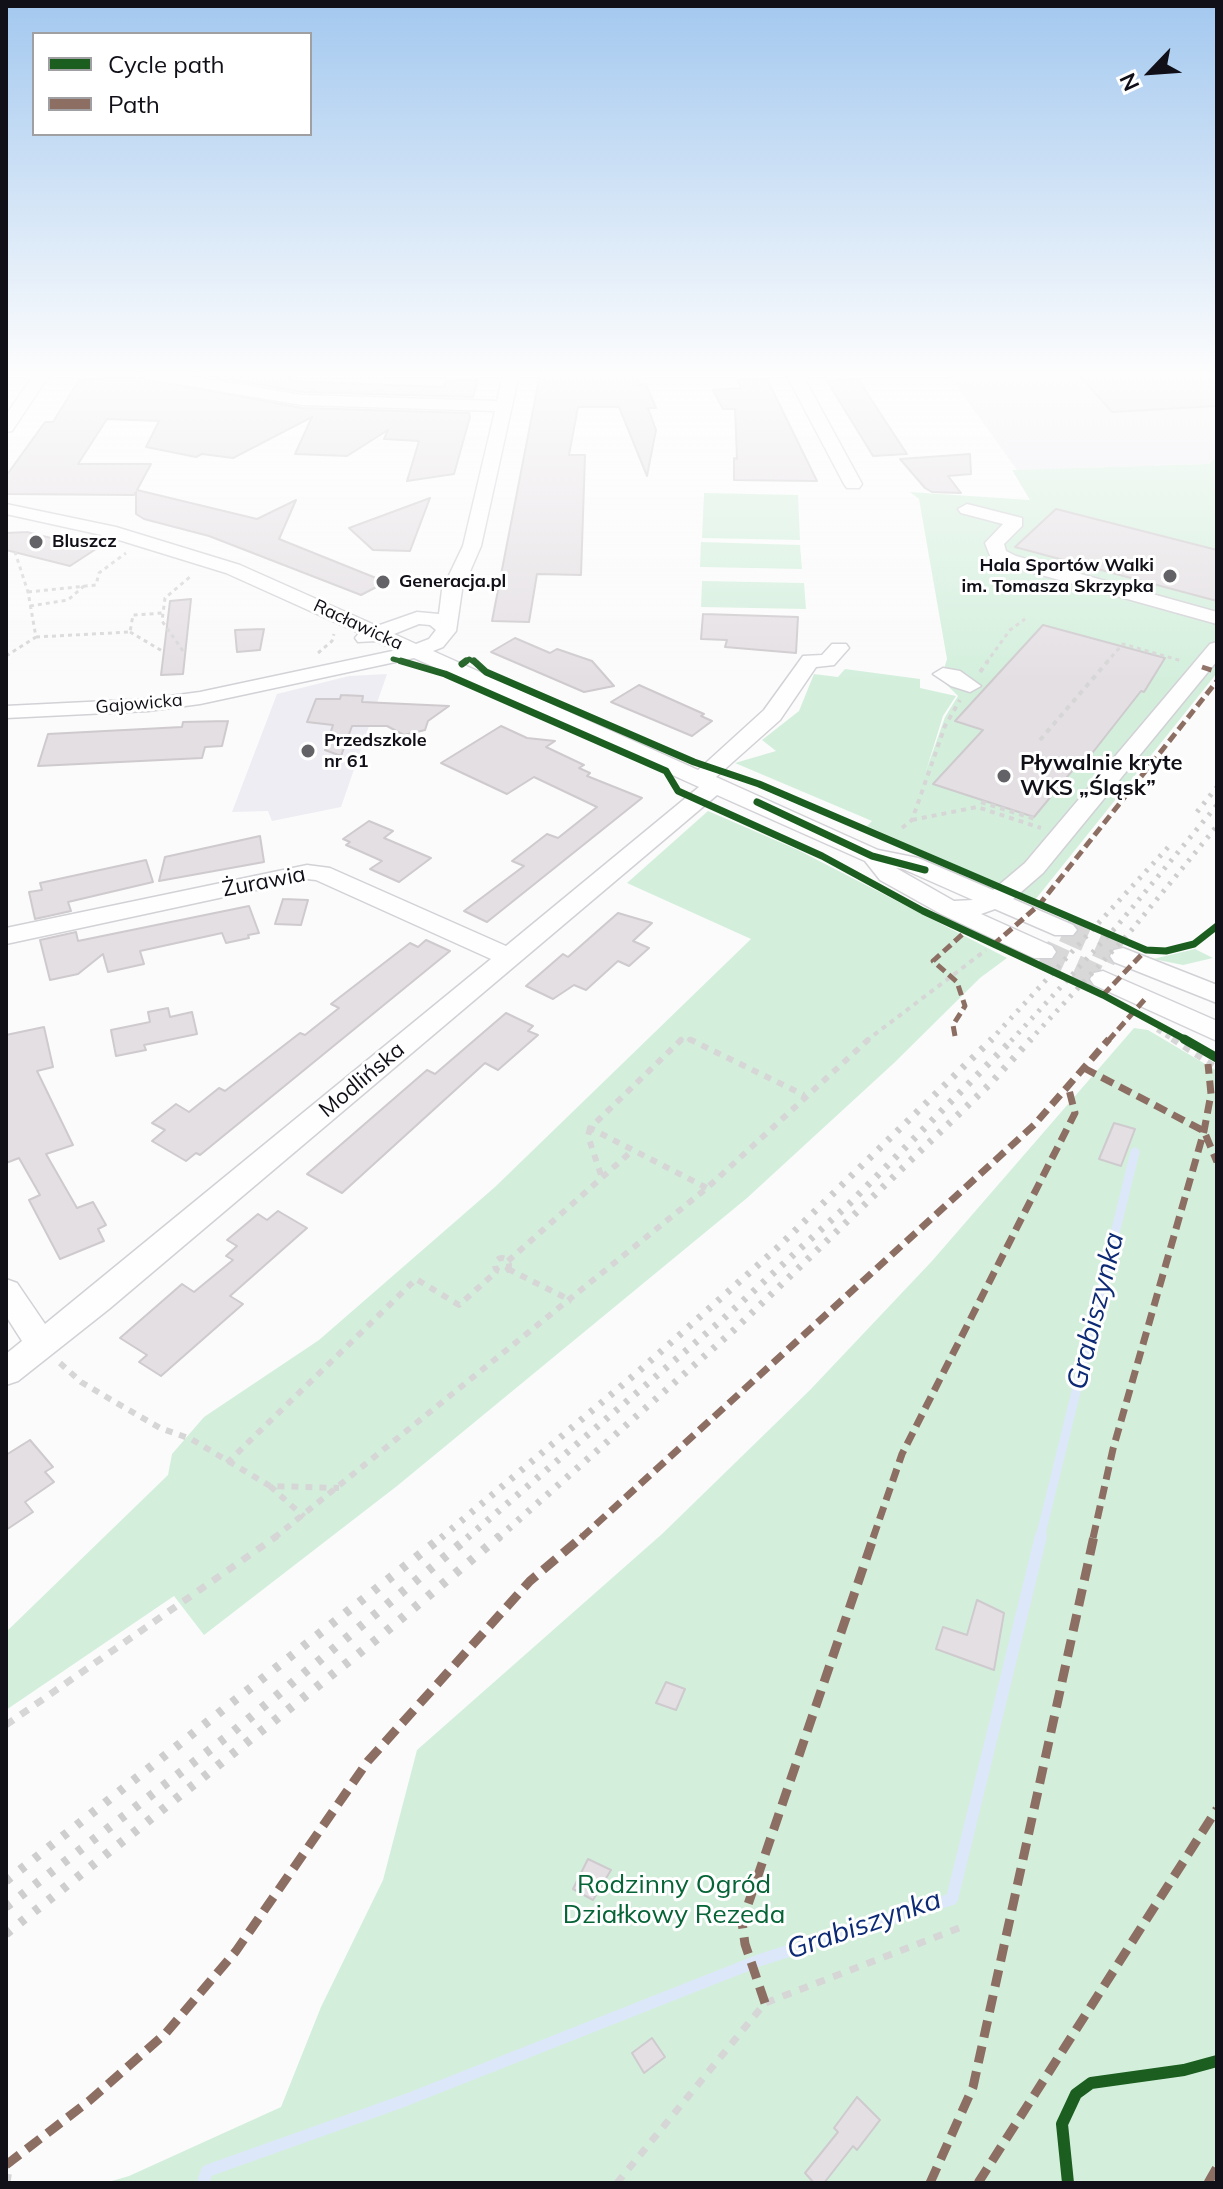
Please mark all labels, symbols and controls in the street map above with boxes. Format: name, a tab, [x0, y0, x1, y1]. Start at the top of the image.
legend	[32, 32, 312, 136]
north arrow	[1111, 32, 1191, 112]
text: Cycle path	[108, 49, 225, 79]
text: N	[1113, 69, 1145, 96]
text: Path	[108, 89, 160, 119]
place label: Bluszcz	[52, 531, 117, 553]
marker: Bluszcz	[27, 533, 45, 551]
place label: Hala Sportów Walki im. Tomasza Skrzypka	[962, 555, 1154, 598]
marker: Hala Sportów Walki im. Tomasza Skrzypka	[1161, 567, 1179, 585]
place label: Generacja.pl	[399, 571, 506, 593]
marker: Generacja.pl	[374, 573, 392, 591]
street label: Racławicka	[310, 595, 406, 655]
street label: Gajowicka	[95, 689, 183, 719]
place label: Przedszkole nr 61	[324, 730, 427, 772]
marker: Przedszkole nr 61	[299, 742, 317, 760]
place label: Pływalnie kryte WKS „Śląsk”	[1020, 750, 1183, 802]
marker: Pływalnie kryte WKS „Śląsk”	[995, 767, 1013, 785]
street label: Żurawia	[220, 861, 308, 903]
street label: Modlińska	[314, 1037, 410, 1123]
water label: Grabiszynka	[1060, 1229, 1132, 1393]
park label: Rodzinny Ogród Działkowy Rezeda	[563, 1869, 785, 1930]
water label: Grabiszynka	[782, 1883, 946, 1967]

